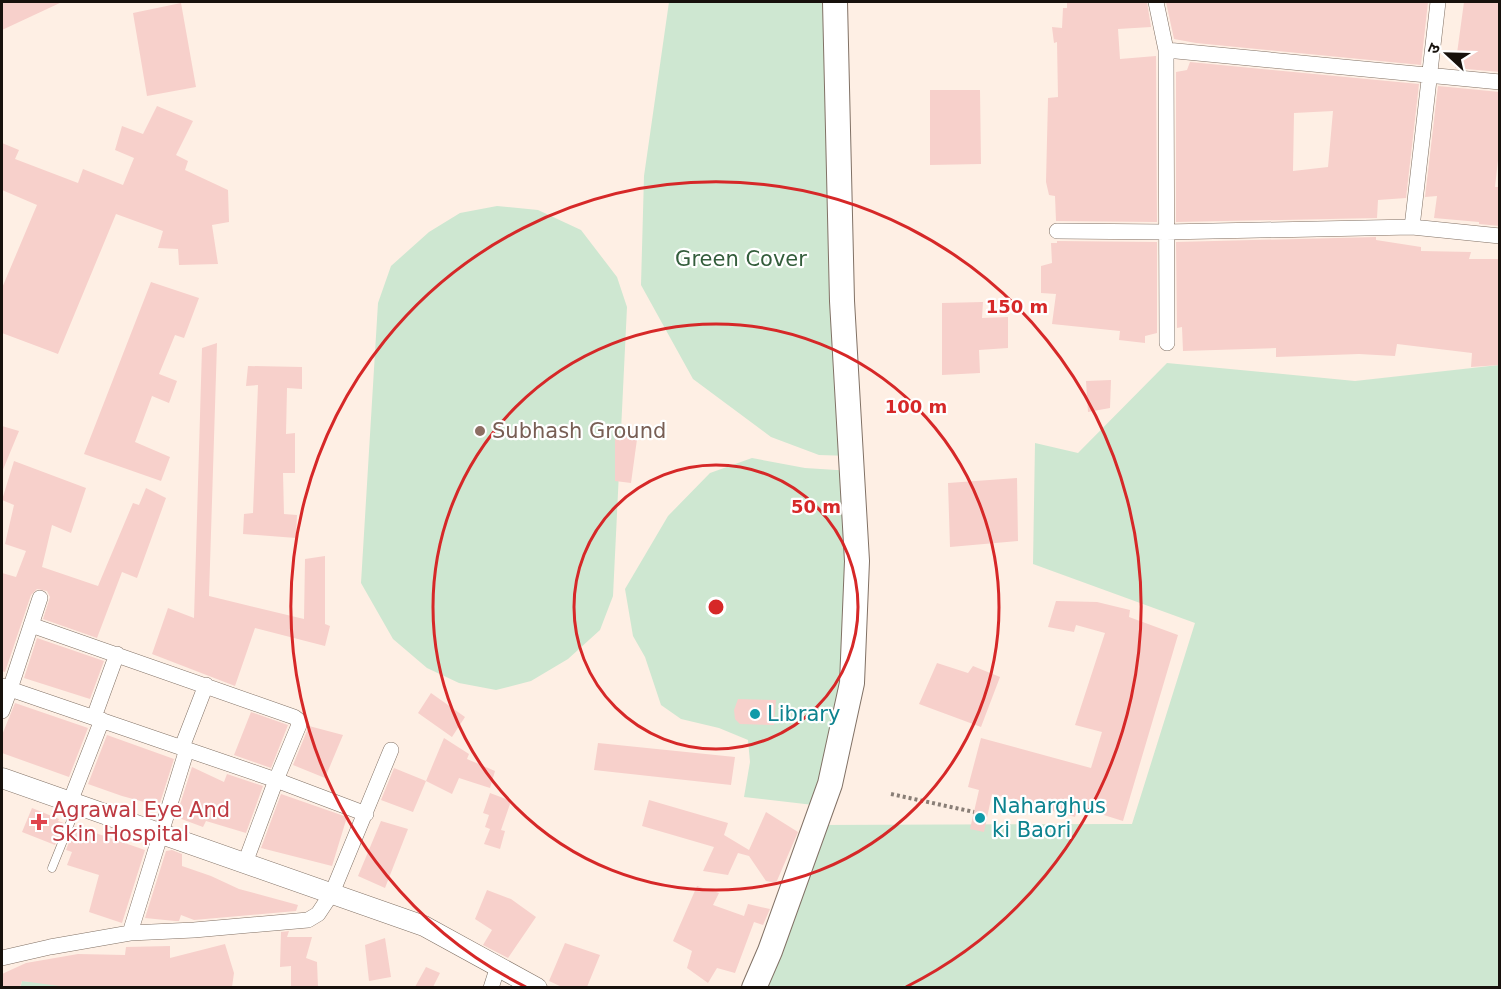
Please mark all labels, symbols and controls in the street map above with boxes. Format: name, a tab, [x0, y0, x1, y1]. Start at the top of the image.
north arrow	[1417, 24, 1477, 84]
text: उ	[1423, 40, 1444, 56]
park label: Green Cover	[675, 247, 807, 271]
text: 150 m	[986, 296, 1048, 317]
text: 100 m	[885, 396, 947, 417]
place label: Subhash Ground	[492, 419, 666, 443]
marker: Subhash Ground	[473, 424, 487, 438]
text: 50 m	[791, 496, 841, 517]
centre of rings	[706, 597, 726, 617]
place label: Library	[767, 702, 840, 726]
marker: Library	[748, 707, 762, 721]
place label: Naharghus ki Baori	[992, 794, 1106, 842]
place label: Agrawal Eye And Skin Hospital	[52, 798, 230, 846]
marker: Naharghus ki Baori	[973, 811, 987, 825]
marker: Agrawal Eye And Skin Hospital	[30, 813, 48, 831]

